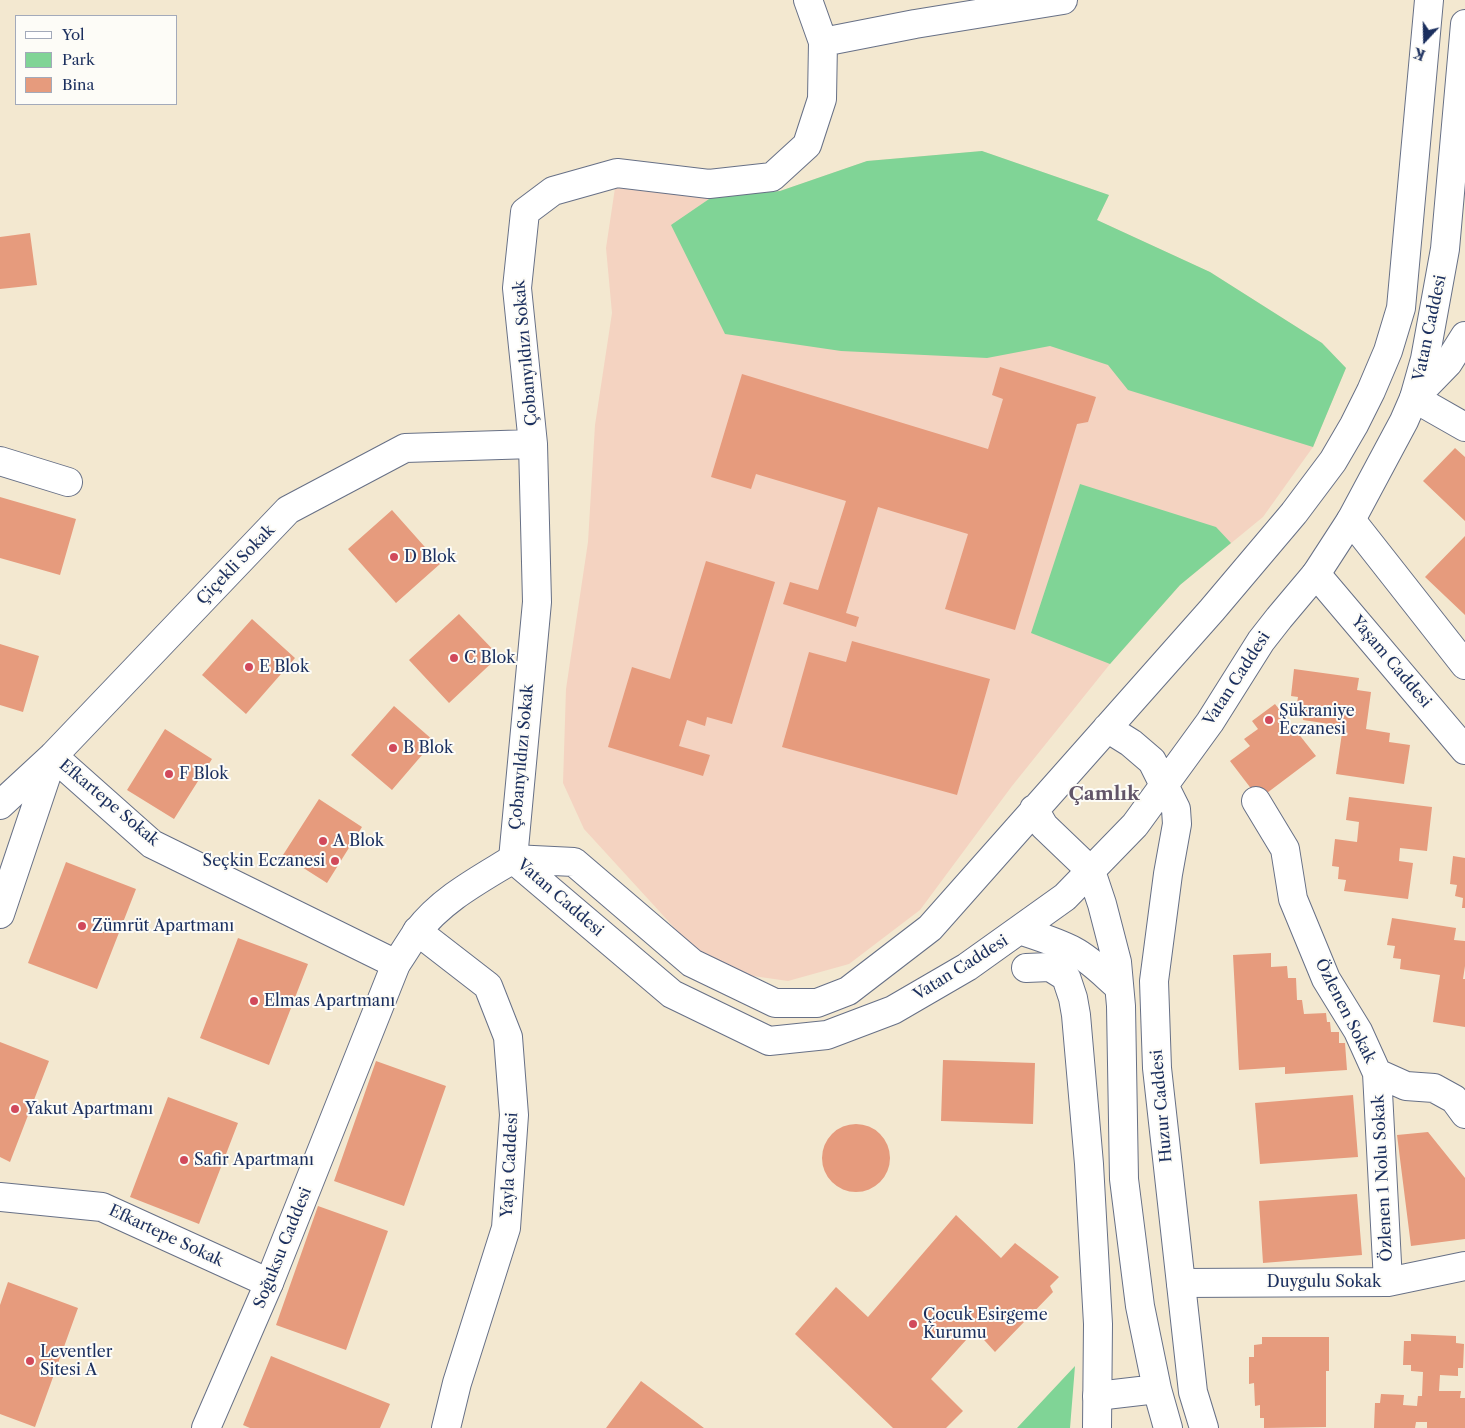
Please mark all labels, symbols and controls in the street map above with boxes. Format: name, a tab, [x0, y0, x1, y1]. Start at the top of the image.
legend	[15, 15, 178, 105]
north arrow	[1400, 15, 1450, 65]
text: Yol	[62, 25, 85, 44]
text: K	[1411, 44, 1428, 64]
text: Park	[62, 50, 95, 69]
text: Bina	[62, 75, 94, 94]
street label: Vatan Caddesi	[1409, 273, 1451, 383]
street label: Çobanyıldızı Sokak	[510, 279, 542, 427]
street label: Çiçekli Sokak	[193, 521, 279, 609]
place label: D Blok	[404, 547, 456, 567]
marker: D Blok	[388, 551, 400, 563]
street label: Yaşam Caddesi	[1347, 612, 1435, 712]
street label: Vatan Caddesi	[1200, 629, 1274, 729]
place label: C Blok	[464, 648, 515, 668]
marker: C Blok	[448, 652, 460, 664]
place label: E Blok	[259, 657, 309, 677]
marker: E Blok	[243, 661, 255, 673]
street label: Çobanyıldızı Sokak	[506, 683, 538, 831]
place label: Şükraniye Eczanesi	[1279, 701, 1355, 739]
marker: Şükraniye Eczanesi	[1263, 714, 1275, 726]
place label: B Blok	[403, 738, 453, 758]
marker: B Blok	[387, 742, 399, 754]
street label: Efkartepe Sokak	[55, 756, 163, 850]
place label: F Blok	[179, 764, 229, 784]
marker: F Blok	[163, 768, 175, 780]
district label: Çamlık	[1068, 784, 1140, 806]
place label: A Blok	[333, 831, 384, 851]
marker: A Blok	[317, 835, 329, 847]
place label: Seçkin Eczanesi	[203, 851, 325, 871]
marker: Seçkin Eczanesi	[329, 855, 341, 867]
street label: Vatan Caddesi	[513, 855, 607, 941]
place label: Zümrüt Apartmanı	[92, 916, 234, 936]
marker: Zümrüt Apartmanı	[76, 920, 88, 932]
street label: Vatan Caddesi	[910, 931, 1012, 1005]
street label: Özlenen Sokak	[1310, 956, 1380, 1066]
place label: Elmas Apartmanı	[264, 991, 395, 1011]
marker: Elmas Apartmanı	[248, 995, 260, 1007]
street label: Huzur Caddesi	[1147, 1049, 1177, 1163]
street label: Özlenen 1 Nolu Sokak	[1369, 1094, 1397, 1262]
place label: Yakut Apartmanı	[25, 1099, 153, 1119]
marker: Yakut Apartmanı	[9, 1103, 21, 1115]
street label: Yayla Caddesi	[498, 1112, 522, 1218]
place label: Safir Apartmanı	[194, 1150, 314, 1170]
marker: Safir Apartmanı	[178, 1154, 190, 1166]
street label: Soğuksu Caddesi	[250, 1185, 316, 1311]
street label: Efkartepe Sokak	[106, 1201, 226, 1271]
street label: Duygulu Sokak	[1267, 1272, 1381, 1292]
place label: Çocuk Esirgeme Kurumu	[923, 1305, 1048, 1343]
marker: Çocuk Esirgeme Kurumu	[907, 1318, 919, 1330]
place label: Leventler Sitesi A	[40, 1342, 112, 1380]
marker: Leventler Sitesi A	[24, 1355, 36, 1367]

